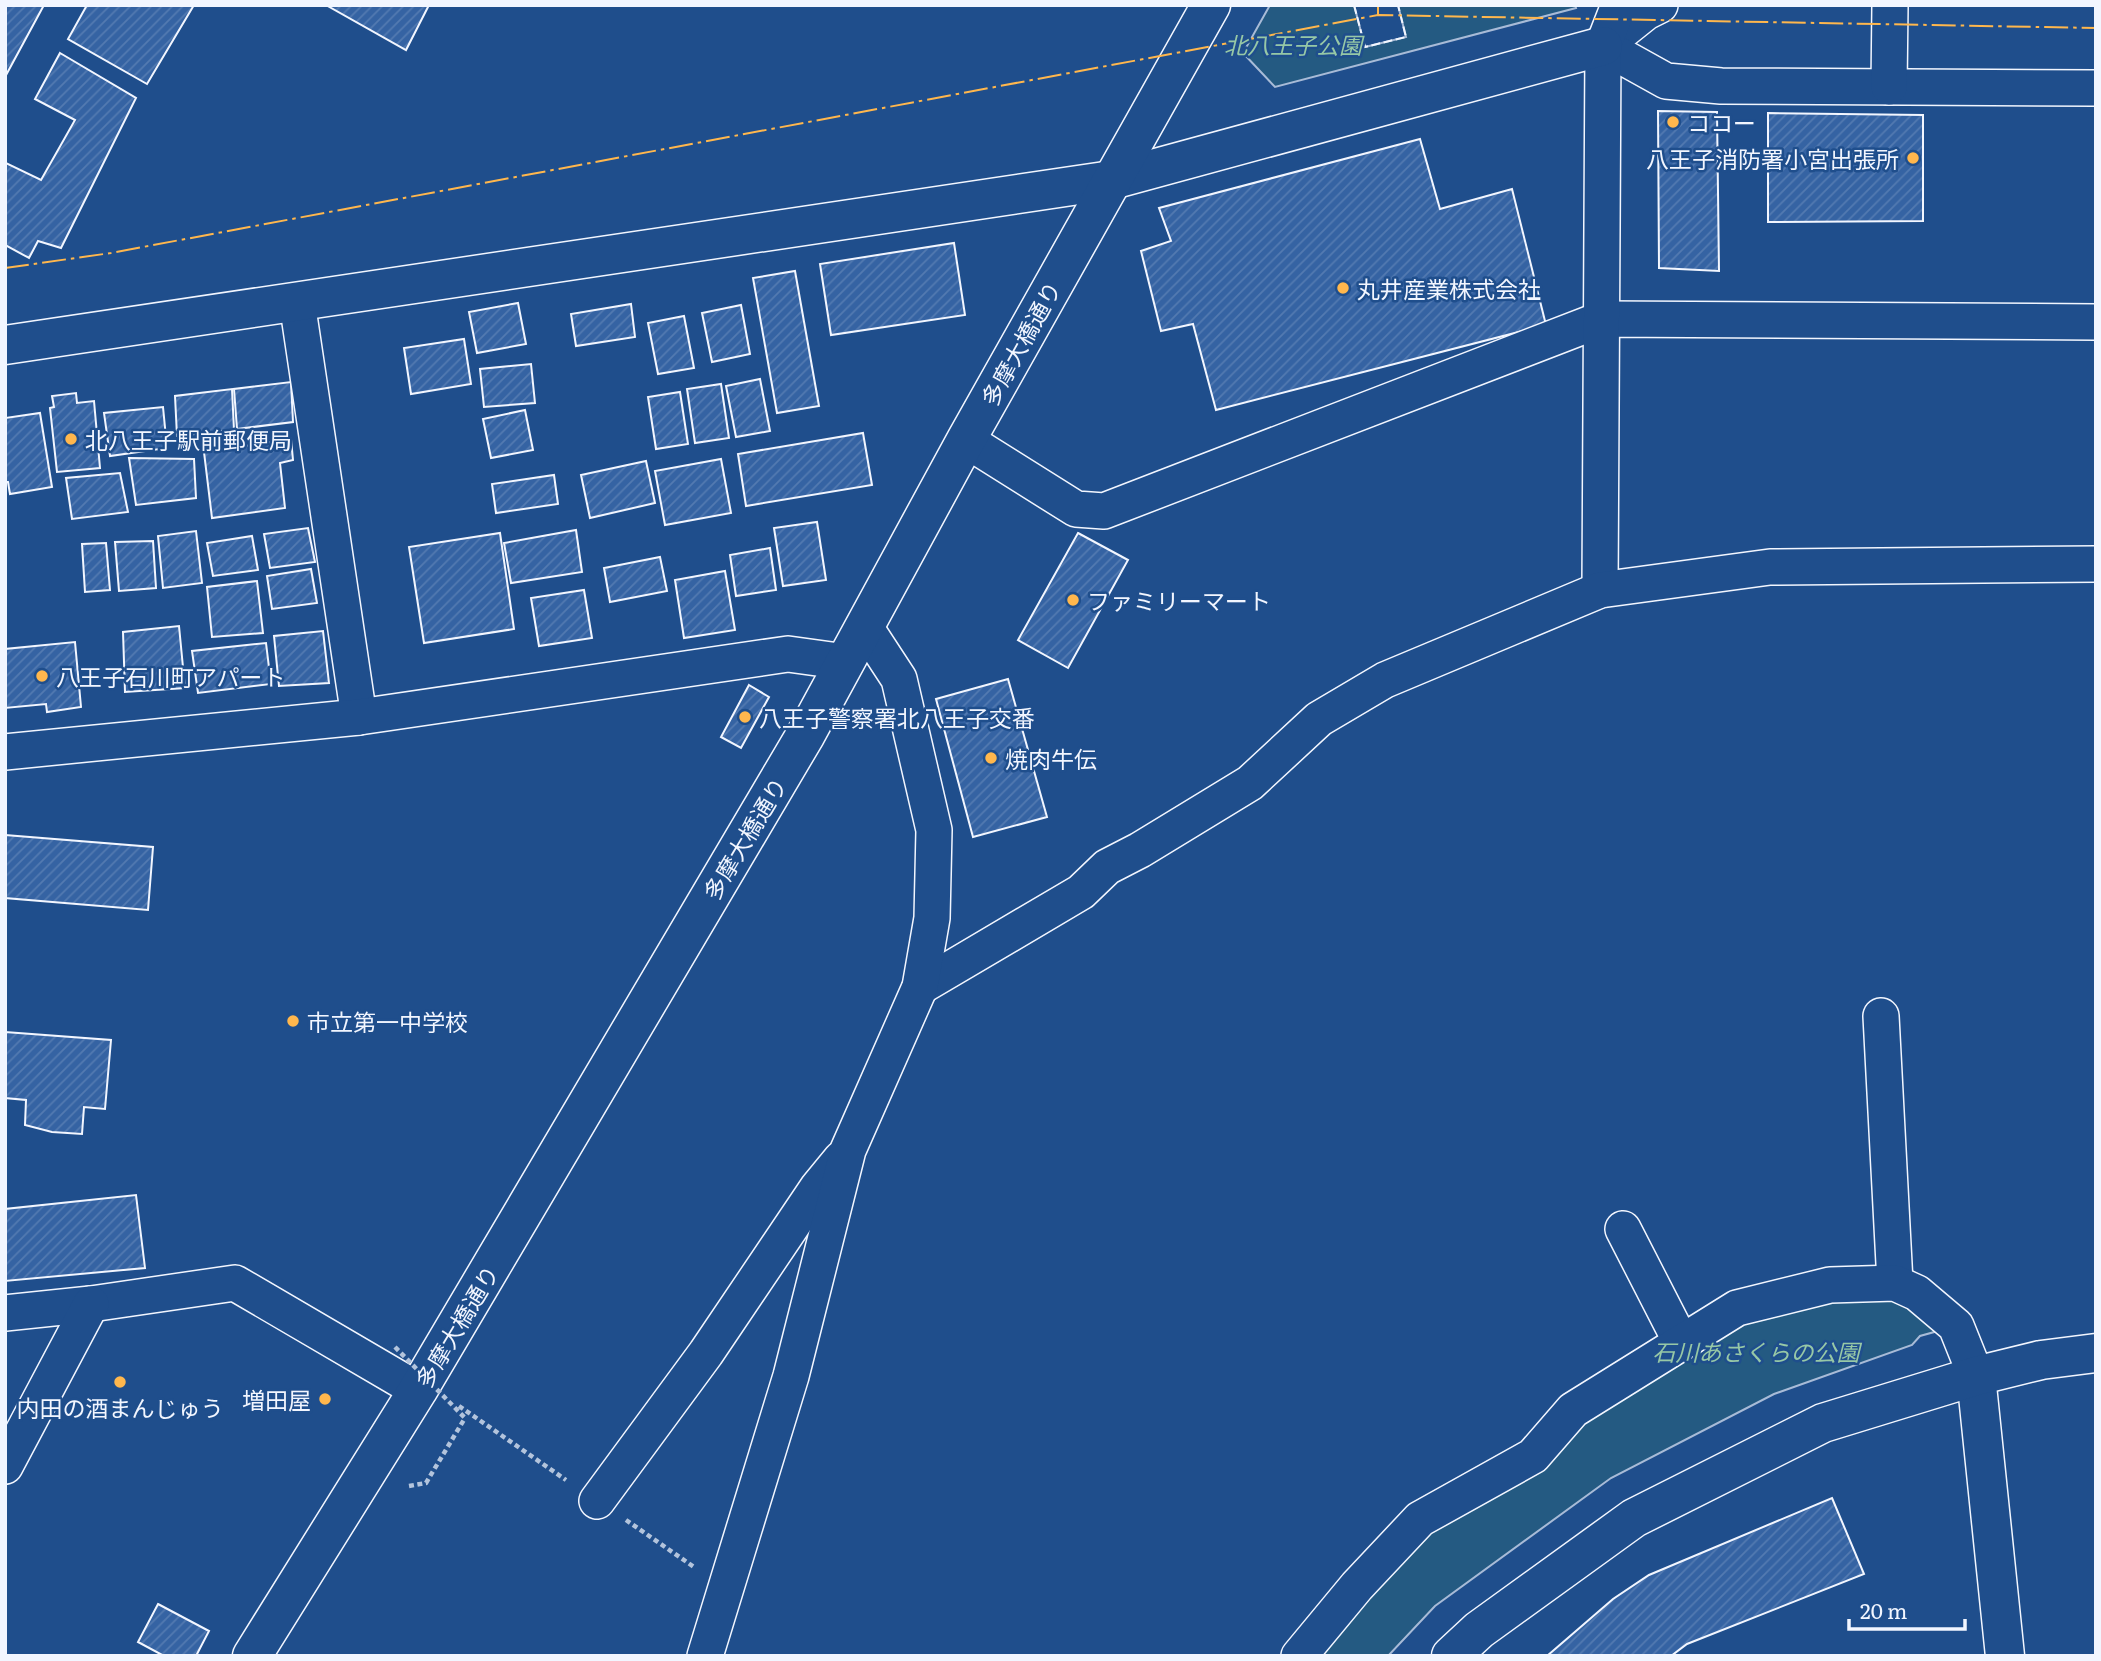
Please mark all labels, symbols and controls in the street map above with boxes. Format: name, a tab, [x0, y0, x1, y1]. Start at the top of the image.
park label: 北八王子公園	[1224, 27, 1365, 61]
place label: ココー	[1687, 105, 1756, 139]
marker: ココー	[1665, 114, 1681, 130]
place label: 八王子消防署小宮出張所	[1646, 141, 1899, 175]
marker: 八王子消防署小宮出張所	[1905, 150, 1921, 166]
place label: 丸井産業株式会社	[1357, 271, 1541, 305]
street label: 多摩大橋通り	[972, 274, 1068, 412]
marker: 丸井産業株式会社	[1335, 280, 1351, 296]
place label: 北八王子駅前郵便局	[85, 422, 292, 456]
marker: 北八王子駅前郵便局	[63, 431, 79, 447]
place label: ファミリーマート	[1087, 583, 1271, 617]
marker: ファミリーマート	[1065, 592, 1081, 608]
place label: 八王子石川町アパート	[56, 659, 286, 693]
marker: 八王子石川町アパート	[34, 668, 50, 684]
place label: 八王子警察署北八王子交番	[759, 700, 1035, 734]
marker: 八王子警察署北八王子交番	[737, 709, 753, 725]
place label: 焼肉牛伝	[1005, 741, 1097, 775]
marker: 焼肉牛伝	[983, 750, 999, 766]
street label: 多摩大橋通り	[694, 770, 794, 906]
place label: 市立第一中学校	[307, 1004, 468, 1038]
marker: 市立第一中学校	[285, 1013, 301, 1029]
street label: 多摩大橋通り	[406, 1258, 506, 1394]
park label: 石川あさくらの公園	[1653, 1334, 1863, 1368]
marker: 内田の酒まんじゅう	[112, 1374, 128, 1390]
place label: 増田屋	[242, 1382, 311, 1416]
place label: 内田の酒まんじゅう	[17, 1390, 224, 1424]
marker: 増田屋	[317, 1391, 333, 1407]
scale bar	[1849, 1588, 1965, 1632]
text: 20 m	[1860, 1594, 1907, 1625]

